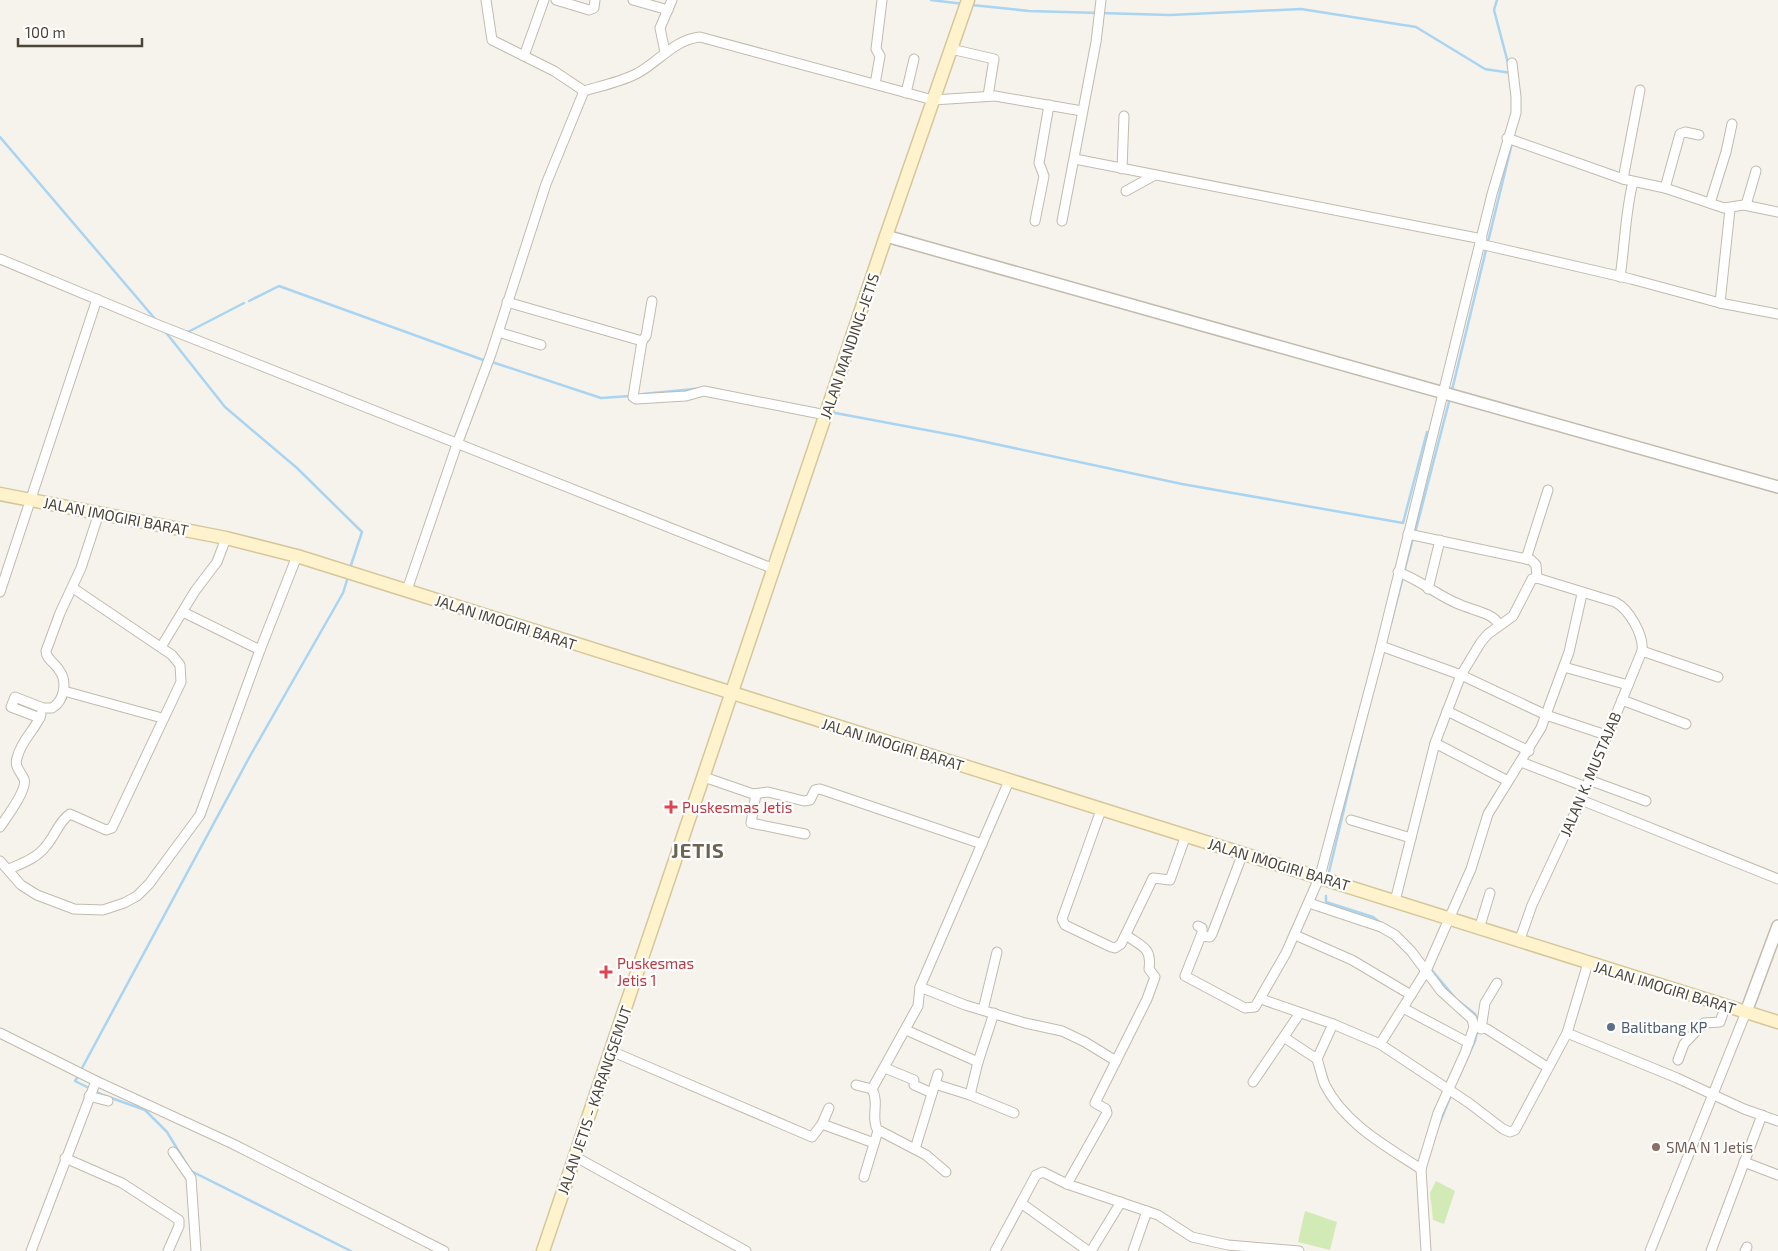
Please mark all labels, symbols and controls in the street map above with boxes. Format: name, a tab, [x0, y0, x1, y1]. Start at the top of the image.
scale bar	[18, 15, 141, 47]
text: 100 m	[25, 23, 66, 41]
street label: JALAN MANDING-JETIS	[816, 271, 882, 421]
street label: JALAN IMOGIRI BARAT	[42, 493, 190, 539]
street label: JALAN IMOGIRI BARAT	[433, 591, 579, 653]
street label: JALAN K. MUSTAJAB	[1556, 709, 1624, 839]
street label: JALAN IMOGIRI BARAT	[820, 714, 966, 774]
place label: Puskesmas Jetis	[682, 798, 792, 816]
marker: Puskesmas Jetis	[664, 800, 678, 814]
street label: JALAN IMOGIRI BARAT	[1206, 834, 1352, 894]
district label: JETIS	[671, 838, 725, 862]
place label: Puskesmas Jetis 1	[617, 954, 694, 989]
street label: JALAN IMOGIRI BARAT	[1592, 957, 1738, 1017]
marker: Puskesmas Jetis 1	[599, 965, 613, 979]
street label: JALAN JETIS - KARANGSEMUT	[553, 1003, 635, 1197]
place label: Balitbang KP	[1621, 1018, 1708, 1036]
marker: Balitbang KP	[1605, 1021, 1617, 1033]
place label: SMA N 1 Jetis	[1666, 1138, 1753, 1156]
marker: SMA N 1 Jetis	[1650, 1141, 1662, 1153]

